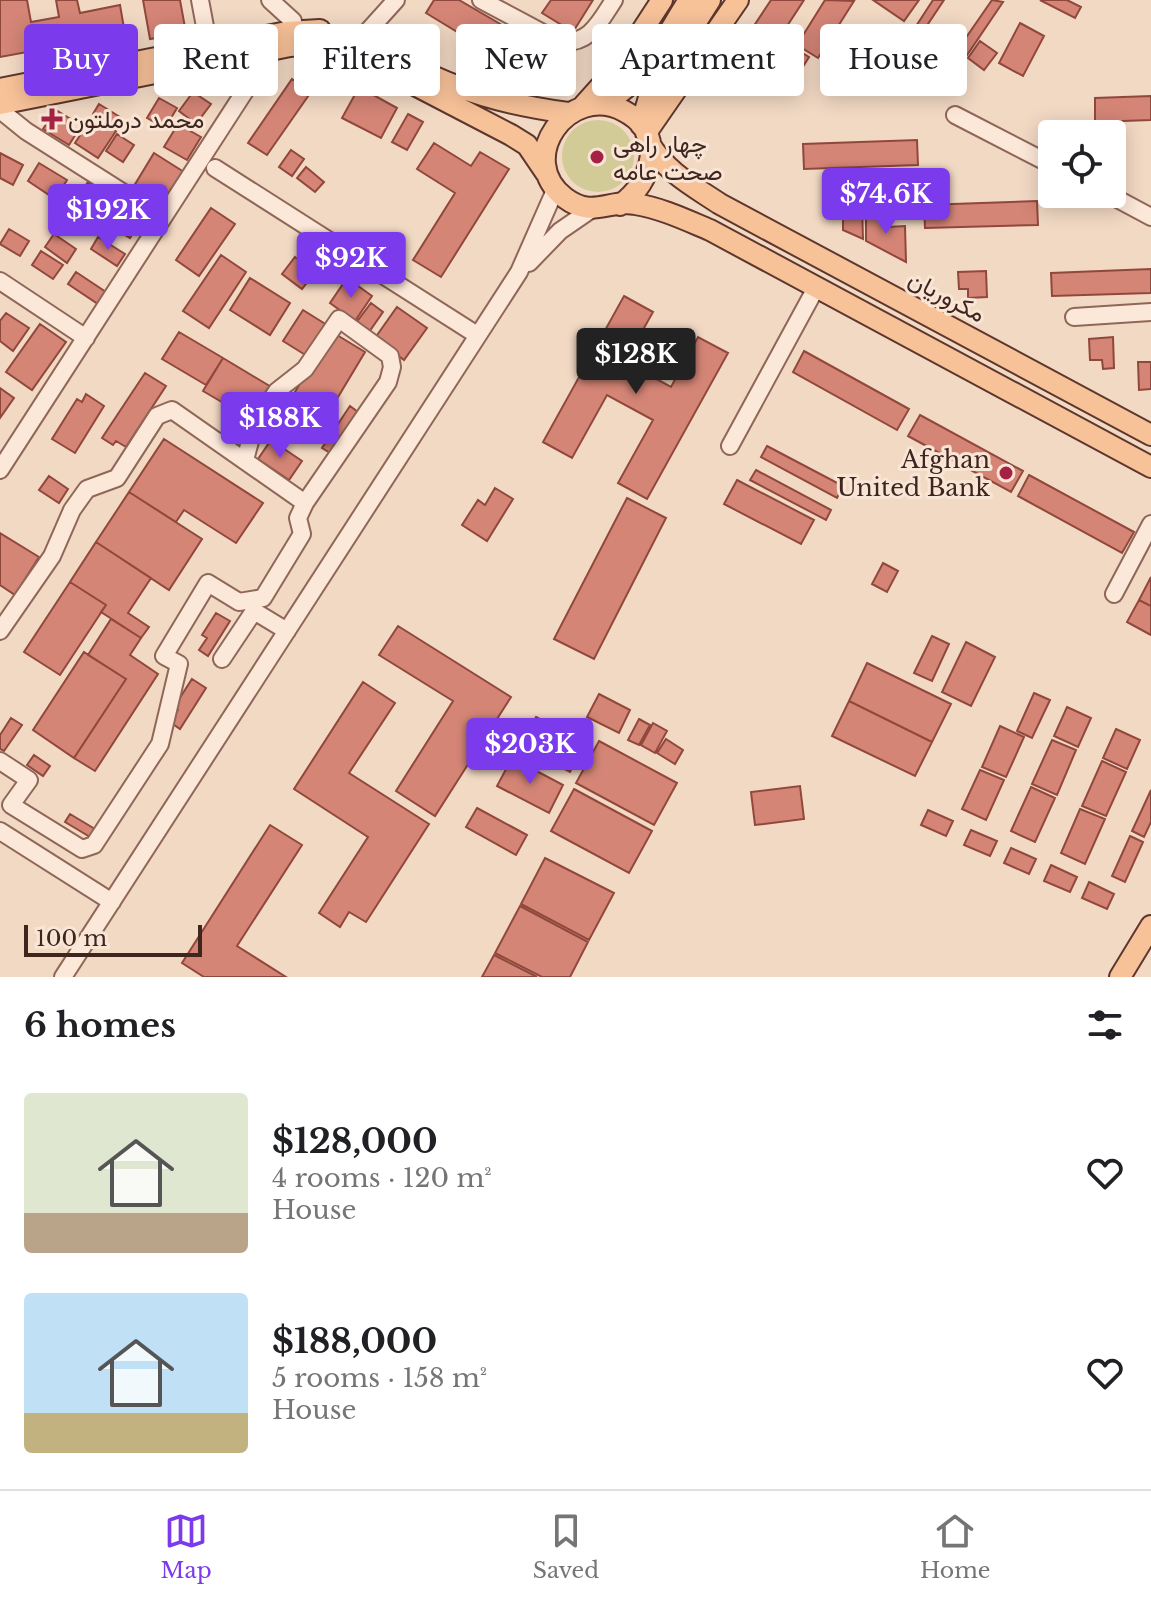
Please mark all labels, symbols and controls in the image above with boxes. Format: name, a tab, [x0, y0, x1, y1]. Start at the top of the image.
chip: Buy	[24, 24, 138, 96]
chip: Rent	[154, 24, 278, 96]
chip: Filters	[294, 24, 440, 96]
chip: New	[456, 24, 576, 96]
chip: Apartment	[592, 24, 804, 96]
chip: House	[820, 24, 967, 96]
place label: محمد درملتون	[68, 105, 204, 135]
marker: محمد درملتون	[43, 110, 61, 128]
map controls	[1038, 120, 1126, 208]
button: locate	[1038, 120, 1126, 208]
place label: چهار راهی صحت عامه	[613, 129, 723, 186]
marker: چهار راهی صحت عامه	[588, 148, 606, 166]
pin: $74.6K	[821, 168, 951, 236]
text: $74.6K	[840, 178, 932, 210]
pin: $192K	[52, 184, 164, 252]
text: $192K	[66, 194, 150, 226]
pin: $92K	[304, 232, 398, 300]
text: $92K	[315, 242, 387, 274]
street label: مکروریان	[903, 264, 990, 329]
pin: $128K	[580, 328, 692, 396]
text: $128K	[595, 338, 677, 370]
pin: $188K	[224, 392, 336, 460]
text: $188K	[239, 402, 321, 434]
place label: Afghan United Bank	[836, 445, 990, 502]
marker: Afghan United Bank	[997, 464, 1015, 482]
pin: $203K	[474, 718, 586, 786]
text: $203K	[484, 728, 576, 760]
scale bar	[24, 921, 202, 957]
text: 100 m	[36, 925, 107, 952]
icon: filters	[1083, 1003, 1127, 1047]
text: 6 homes	[24, 1004, 176, 1046]
text: $128,000	[272, 1120, 438, 1162]
icon: home	[88, 1125, 184, 1221]
icon: heart	[1083, 1151, 1127, 1195]
text: 4 rooms · 120 m²	[272, 1162, 492, 1194]
text: House	[272, 1194, 356, 1226]
text: $188,000	[272, 1320, 437, 1362]
icon: home	[88, 1325, 184, 1421]
icon: heart	[1083, 1351, 1127, 1395]
text: 5 rooms · 158 m²	[272, 1362, 487, 1394]
text: House	[272, 1394, 356, 1426]
tab: Map	[161, 1509, 212, 1584]
tab: Saved	[533, 1509, 599, 1584]
tab: Home	[920, 1509, 990, 1584]

